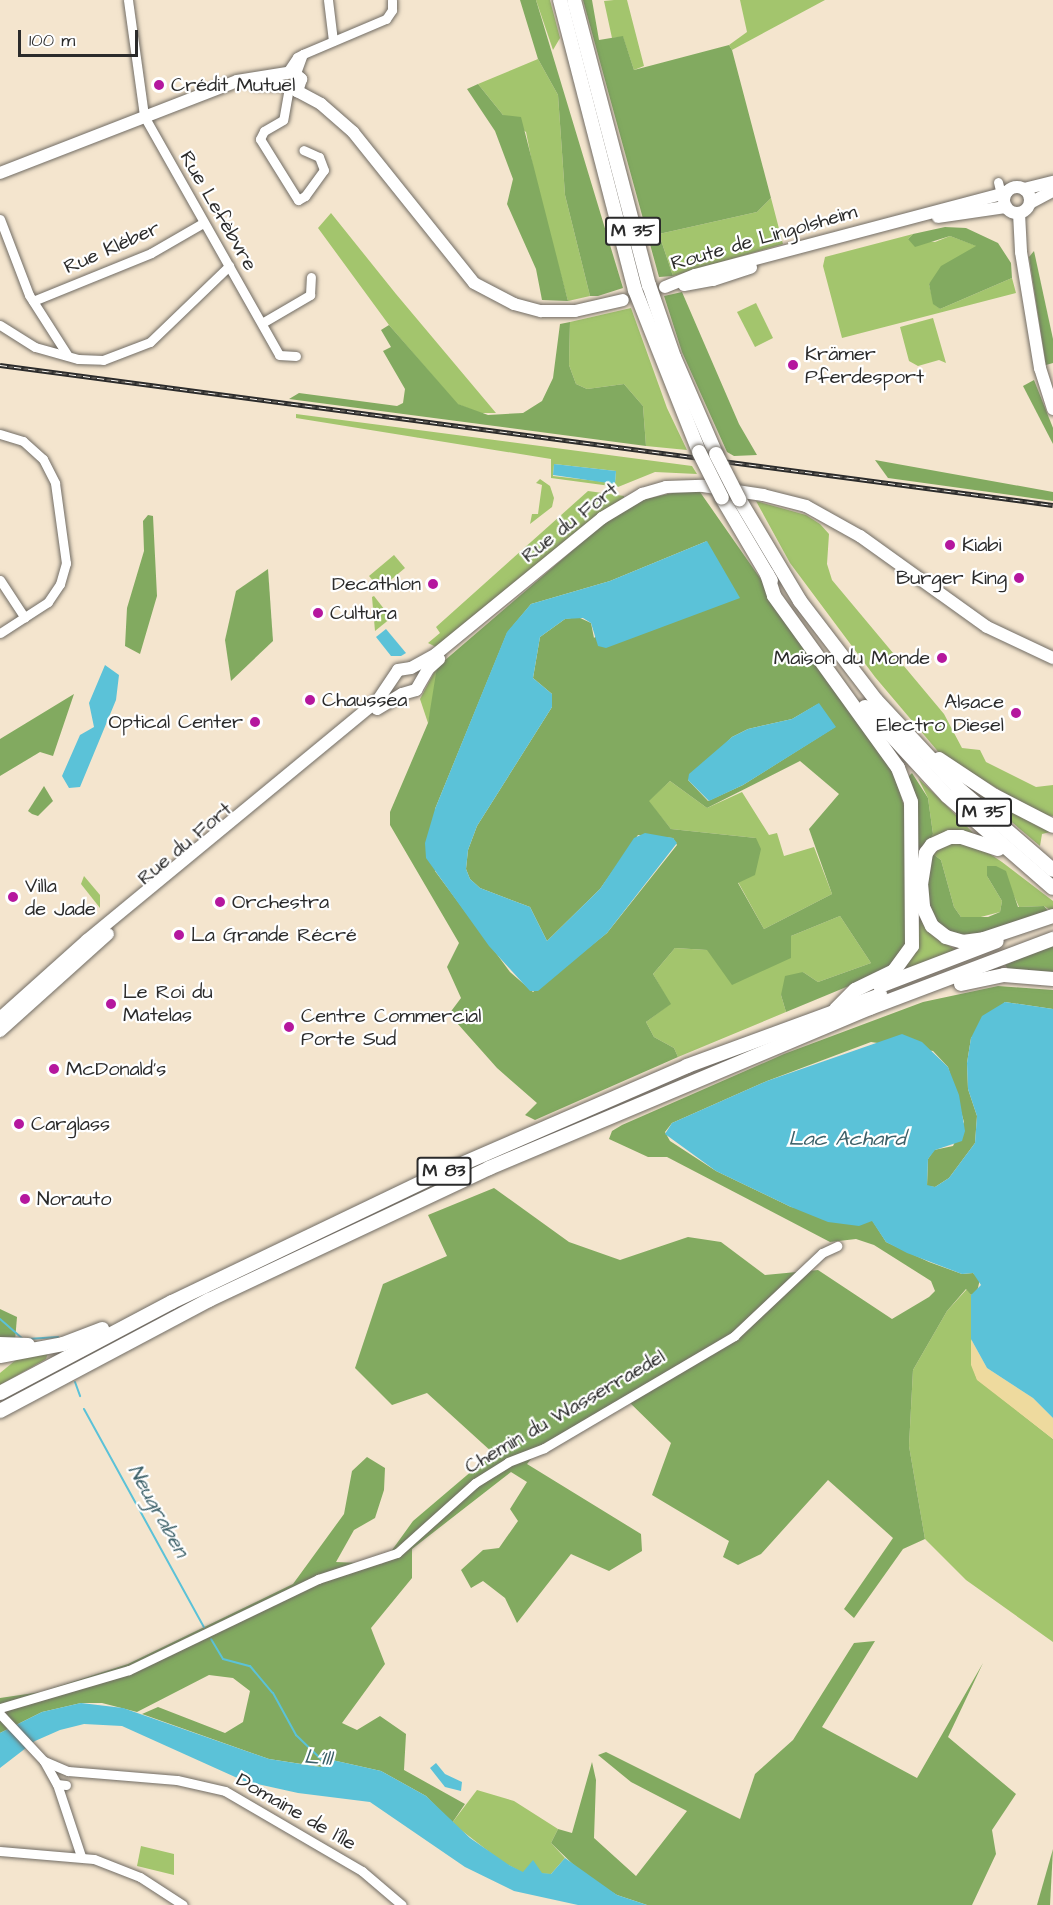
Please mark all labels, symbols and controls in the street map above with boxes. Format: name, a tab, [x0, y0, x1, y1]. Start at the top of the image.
scale bar	[21, 18, 141, 56]
text: 100 m	[29, 28, 75, 53]
place label: Crédit Mutuel	[171, 73, 295, 97]
marker: Crédit Mutuel	[152, 78, 166, 92]
street label: Rue Lefèbvre	[174, 147, 262, 275]
street label: Route de Lingolsheim	[668, 200, 860, 276]
street label: Rue Kléber	[60, 216, 164, 280]
road number: M 35	[604, 216, 662, 246]
place label: Krämer Pferdesport	[805, 342, 924, 389]
marker: Krämer Pferdesport	[786, 358, 800, 372]
street label: Rue du Fort	[517, 478, 623, 568]
place label: Kiabi	[962, 533, 1002, 557]
marker: Kiabi	[943, 538, 957, 552]
place label: Burger King	[896, 566, 1007, 590]
marker: Burger King	[1012, 571, 1026, 585]
place label: Decathlon	[332, 572, 421, 596]
marker: Decathlon	[426, 577, 440, 591]
place label: Cultura	[330, 601, 397, 625]
marker: Cultura	[311, 606, 325, 620]
place label: Maison du Monde	[774, 646, 930, 670]
marker: Maison du Monde	[935, 651, 949, 665]
place label: Chaussea	[322, 688, 407, 712]
place label: Alsace Electro Diesel	[876, 690, 1004, 737]
marker: Chaussea	[303, 693, 317, 707]
marker: Alsace Electro Diesel	[1009, 706, 1023, 720]
place label: Optical Center	[108, 710, 243, 734]
marker: Optical Center	[248, 715, 262, 729]
road number: M 35	[956, 797, 1012, 827]
street label: Rue du Fort	[133, 798, 237, 890]
place label: Villa de Jade	[25, 874, 96, 921]
marker: Villa de Jade	[6, 890, 20, 904]
place label: Orchestra	[232, 890, 329, 914]
marker: Orchestra	[213, 895, 227, 909]
place label: La Grande Récré	[191, 923, 357, 947]
marker: La Grande Récré	[172, 928, 186, 942]
place label: Le Roi du Matelas	[123, 981, 213, 1028]
marker: Le Roi du Matelas	[104, 997, 118, 1011]
place label: Centre Commercial Porte Sud	[301, 1004, 481, 1051]
marker: Centre Commercial Porte Sud	[282, 1020, 296, 1034]
place label: McDonald's	[66, 1057, 166, 1081]
marker: McDonald's	[47, 1062, 61, 1076]
place label: Carglass	[31, 1112, 110, 1136]
marker: Carglass	[12, 1117, 26, 1131]
water label: Lac Achard	[788, 1126, 906, 1152]
road number: M 83	[416, 1156, 472, 1186]
place label: Norauto	[37, 1187, 111, 1211]
marker: Norauto	[18, 1192, 32, 1206]
street label: Chemin du Wasserraedel	[461, 1345, 669, 1479]
water label: Neugraben	[122, 1460, 194, 1562]
water label: L'Ill	[303, 1744, 333, 1772]
street label: Domaine de l'Île	[232, 1768, 360, 1856]

